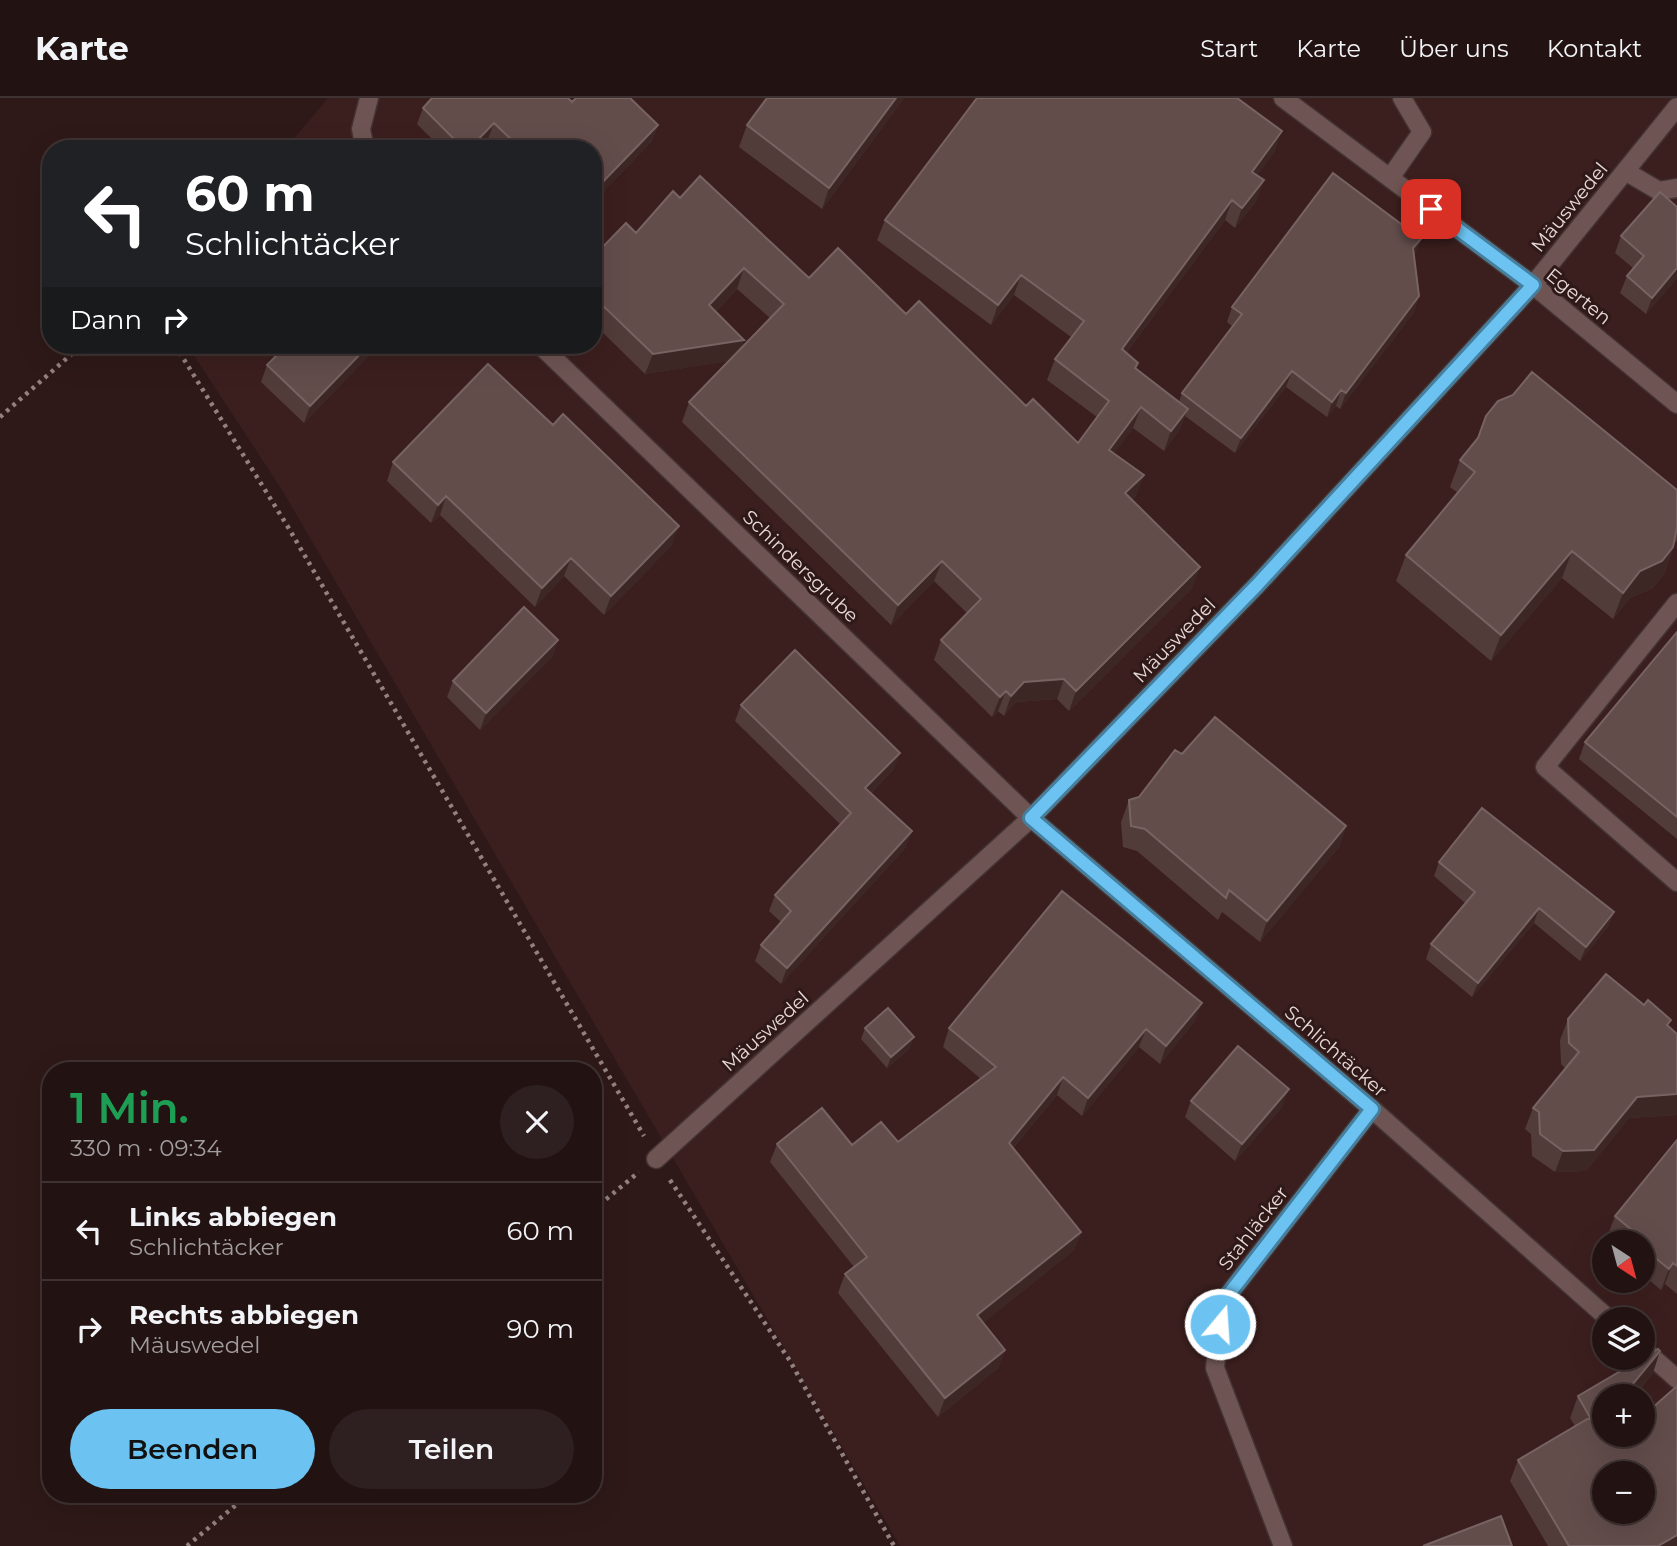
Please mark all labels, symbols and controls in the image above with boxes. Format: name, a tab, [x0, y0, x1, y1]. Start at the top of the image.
text: Karte	[35, 28, 129, 68]
text: Start	[1200, 34, 1258, 63]
text: Karte	[1296, 34, 1361, 63]
text: Über uns	[1399, 34, 1509, 63]
text: Kontakt	[1547, 34, 1642, 63]
street label: Mäuswedel	[1526, 158, 1612, 257]
text: 60 m	[185, 164, 315, 223]
icon: left	[70, 168, 161, 259]
pin	[1401, 179, 1461, 239]
icon: arrive	[1412, 190, 1450, 228]
text: Schlichtäcker	[185, 224, 400, 263]
street label: Egerten	[1542, 263, 1616, 329]
icon: right	[156, 301, 194, 339]
text: Dann	[70, 304, 142, 336]
street label: Schindersgrube	[738, 505, 863, 627]
street label: Mäuswedel	[1128, 593, 1220, 687]
street label: Mäuswedel	[717, 986, 813, 1076]
street label: Schlichtäcker	[1280, 1001, 1391, 1102]
text: 1 Min.	[70, 1082, 189, 1134]
button: close	[500, 1085, 574, 1159]
text: 330 m · 09:34	[70, 1134, 222, 1162]
street label: Stahläcker	[1214, 1182, 1293, 1275]
text: Links abbiegen	[129, 1201, 337, 1233]
icon: left	[70, 1212, 108, 1250]
text: 60 m	[507, 1215, 574, 1247]
north arrow	[1592, 1230, 1656, 1293]
map controls	[1592, 1230, 1655, 1524]
text: Schlichtäcker	[129, 1233, 284, 1261]
position arrow	[1183, 1287, 1257, 1361]
text: Rechts abbiegen	[129, 1299, 359, 1331]
button: layers	[1592, 1307, 1655, 1370]
icon: right	[70, 1310, 108, 1348]
text: 90 m	[507, 1313, 574, 1345]
text: Mäuswedel	[129, 1331, 260, 1359]
button: +	[1592, 1384, 1655, 1447]
button: Beenden	[70, 1409, 315, 1489]
button: Teilen	[329, 1409, 574, 1489]
button: −	[1592, 1461, 1655, 1524]

